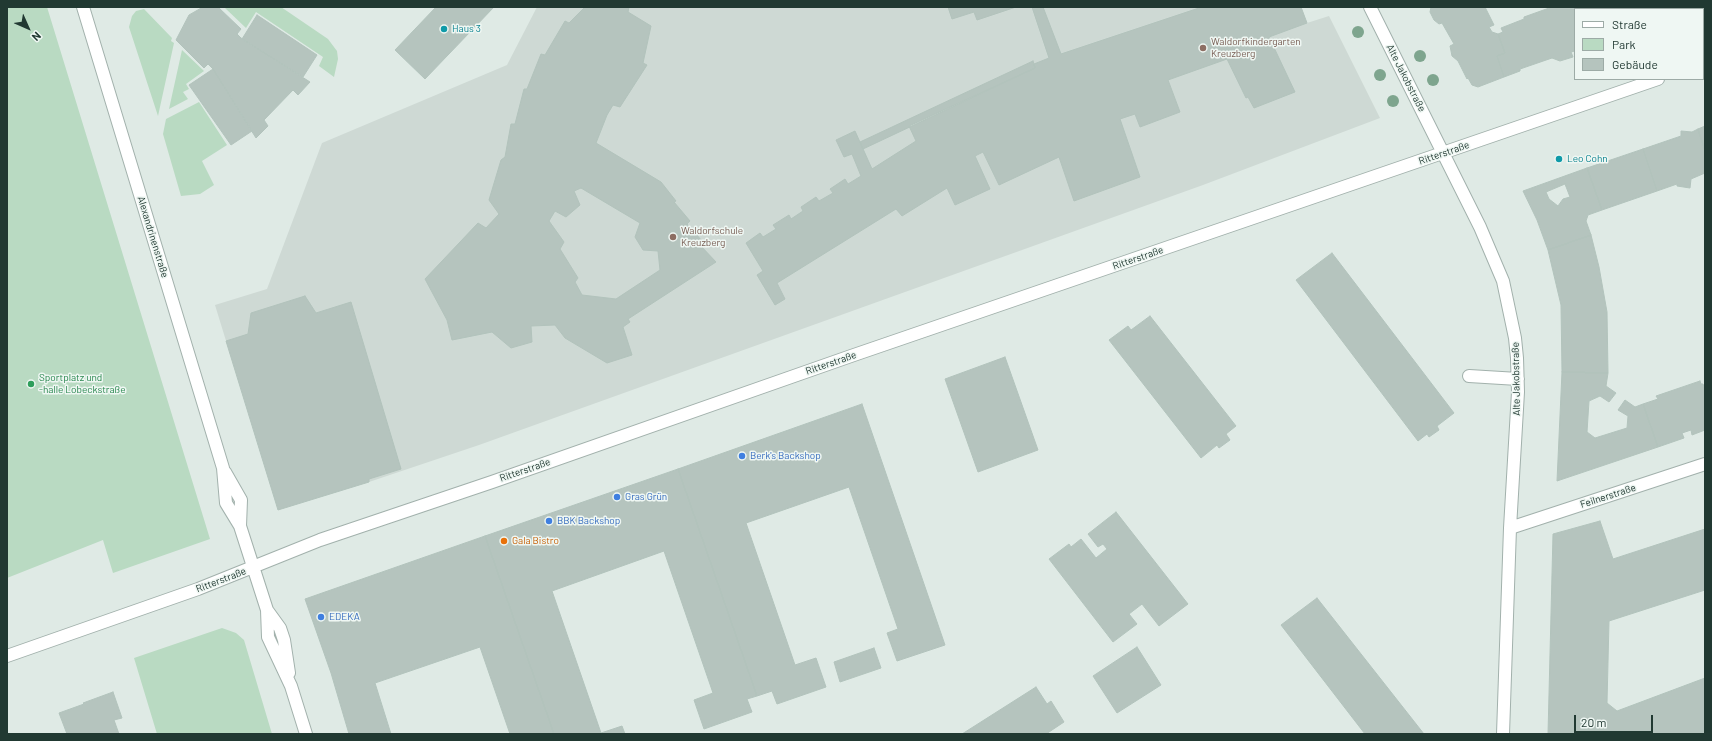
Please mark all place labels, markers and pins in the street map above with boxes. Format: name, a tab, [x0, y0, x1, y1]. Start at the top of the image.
place label: Haus 3	[452, 23, 481, 35]
marker: Haus 3	[439, 24, 449, 34]
place label: Waldorfkindergarten Kreuzberg	[1211, 36, 1301, 60]
marker: Waldorfkindergarten Kreuzberg	[1198, 43, 1208, 53]
place label: Leo Cohn	[1567, 153, 1608, 165]
marker: Leo Cohn	[1554, 154, 1564, 164]
place label: Waldorfschule Kreuzberg	[681, 225, 743, 248]
marker: Waldorfschule Kreuzberg	[668, 232, 678, 242]
place label: Sportplatz und -halle Lobeckstraße	[39, 372, 125, 396]
marker: Sportplatz und -halle Lobeckstraße	[26, 379, 36, 389]
place label: Berk's Backshop	[750, 450, 821, 462]
marker: Berk's Backshop	[737, 451, 747, 461]
place label: Gras Grün	[625, 491, 667, 503]
marker: Gras Grün	[612, 492, 622, 502]
place label: BBK Backshop	[557, 515, 620, 527]
marker: BBK Backshop	[544, 516, 554, 526]
place label: Gala Bistro	[512, 535, 559, 547]
marker: Gala Bistro	[499, 536, 509, 546]
place label: EDEKA	[329, 611, 360, 623]
marker: EDEKA	[316, 612, 326, 622]

